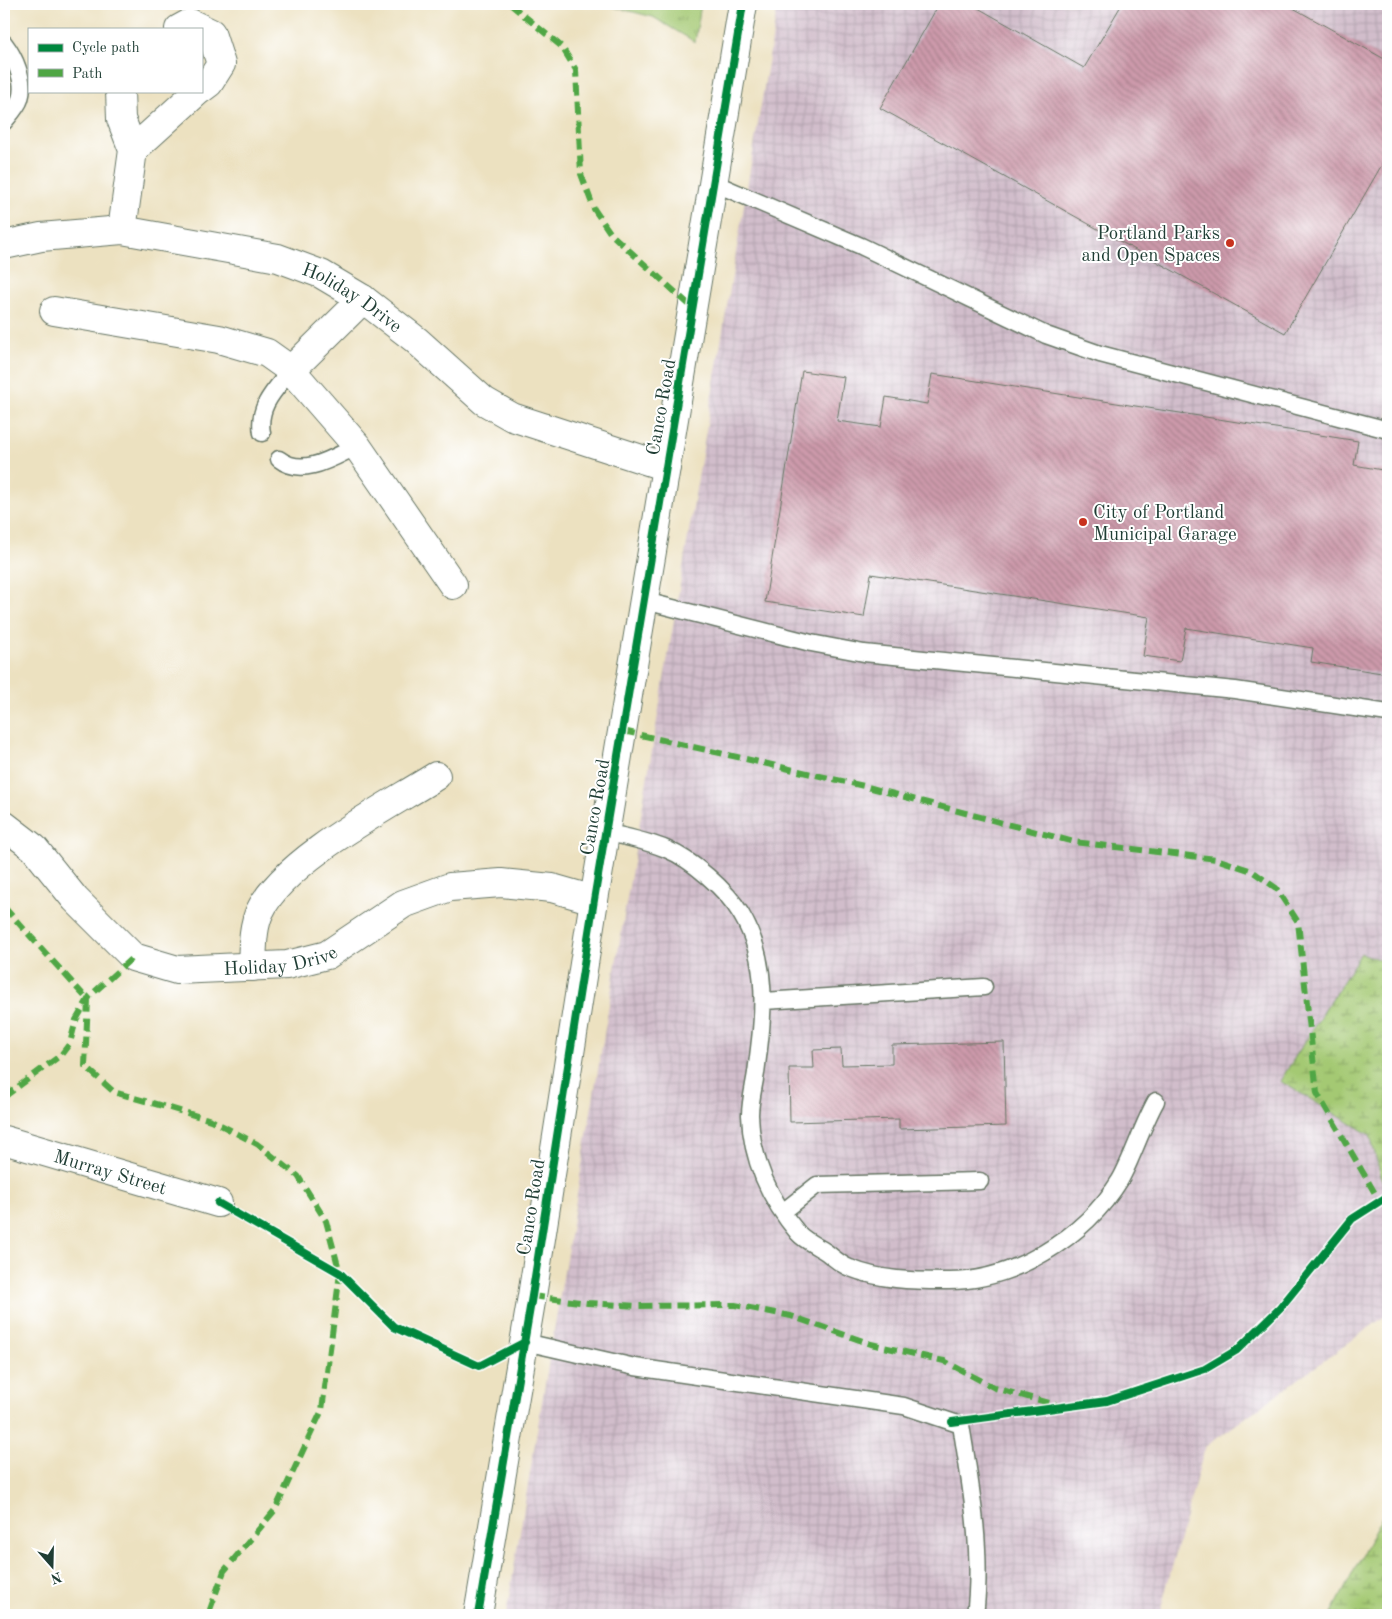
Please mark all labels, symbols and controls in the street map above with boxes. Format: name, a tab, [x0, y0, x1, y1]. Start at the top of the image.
legend	[28, 28, 202, 92]
text: Cycle path	[72, 41, 140, 56]
text: Path	[72, 67, 102, 82]
place label: Portland Parks and Open Spaces	[1081, 225, 1220, 266]
marker: Portland Parks and Open Spaces	[1224, 237, 1236, 249]
street label: Holiday Drive	[299, 261, 404, 337]
street label: Canco Road	[645, 358, 680, 457]
place label: City of Portland Municipal Garage	[1093, 504, 1237, 545]
marker: City of Portland Municipal Garage	[1077, 516, 1089, 528]
street label: Canco Road	[579, 758, 614, 857]
street label: Holiday Drive	[223, 944, 342, 980]
street label: Murray Street	[51, 1148, 168, 1199]
street label: Canco Road	[515, 1158, 550, 1257]
north arrow	[28, 1542, 78, 1592]
text: N	[48, 1569, 64, 1586]

